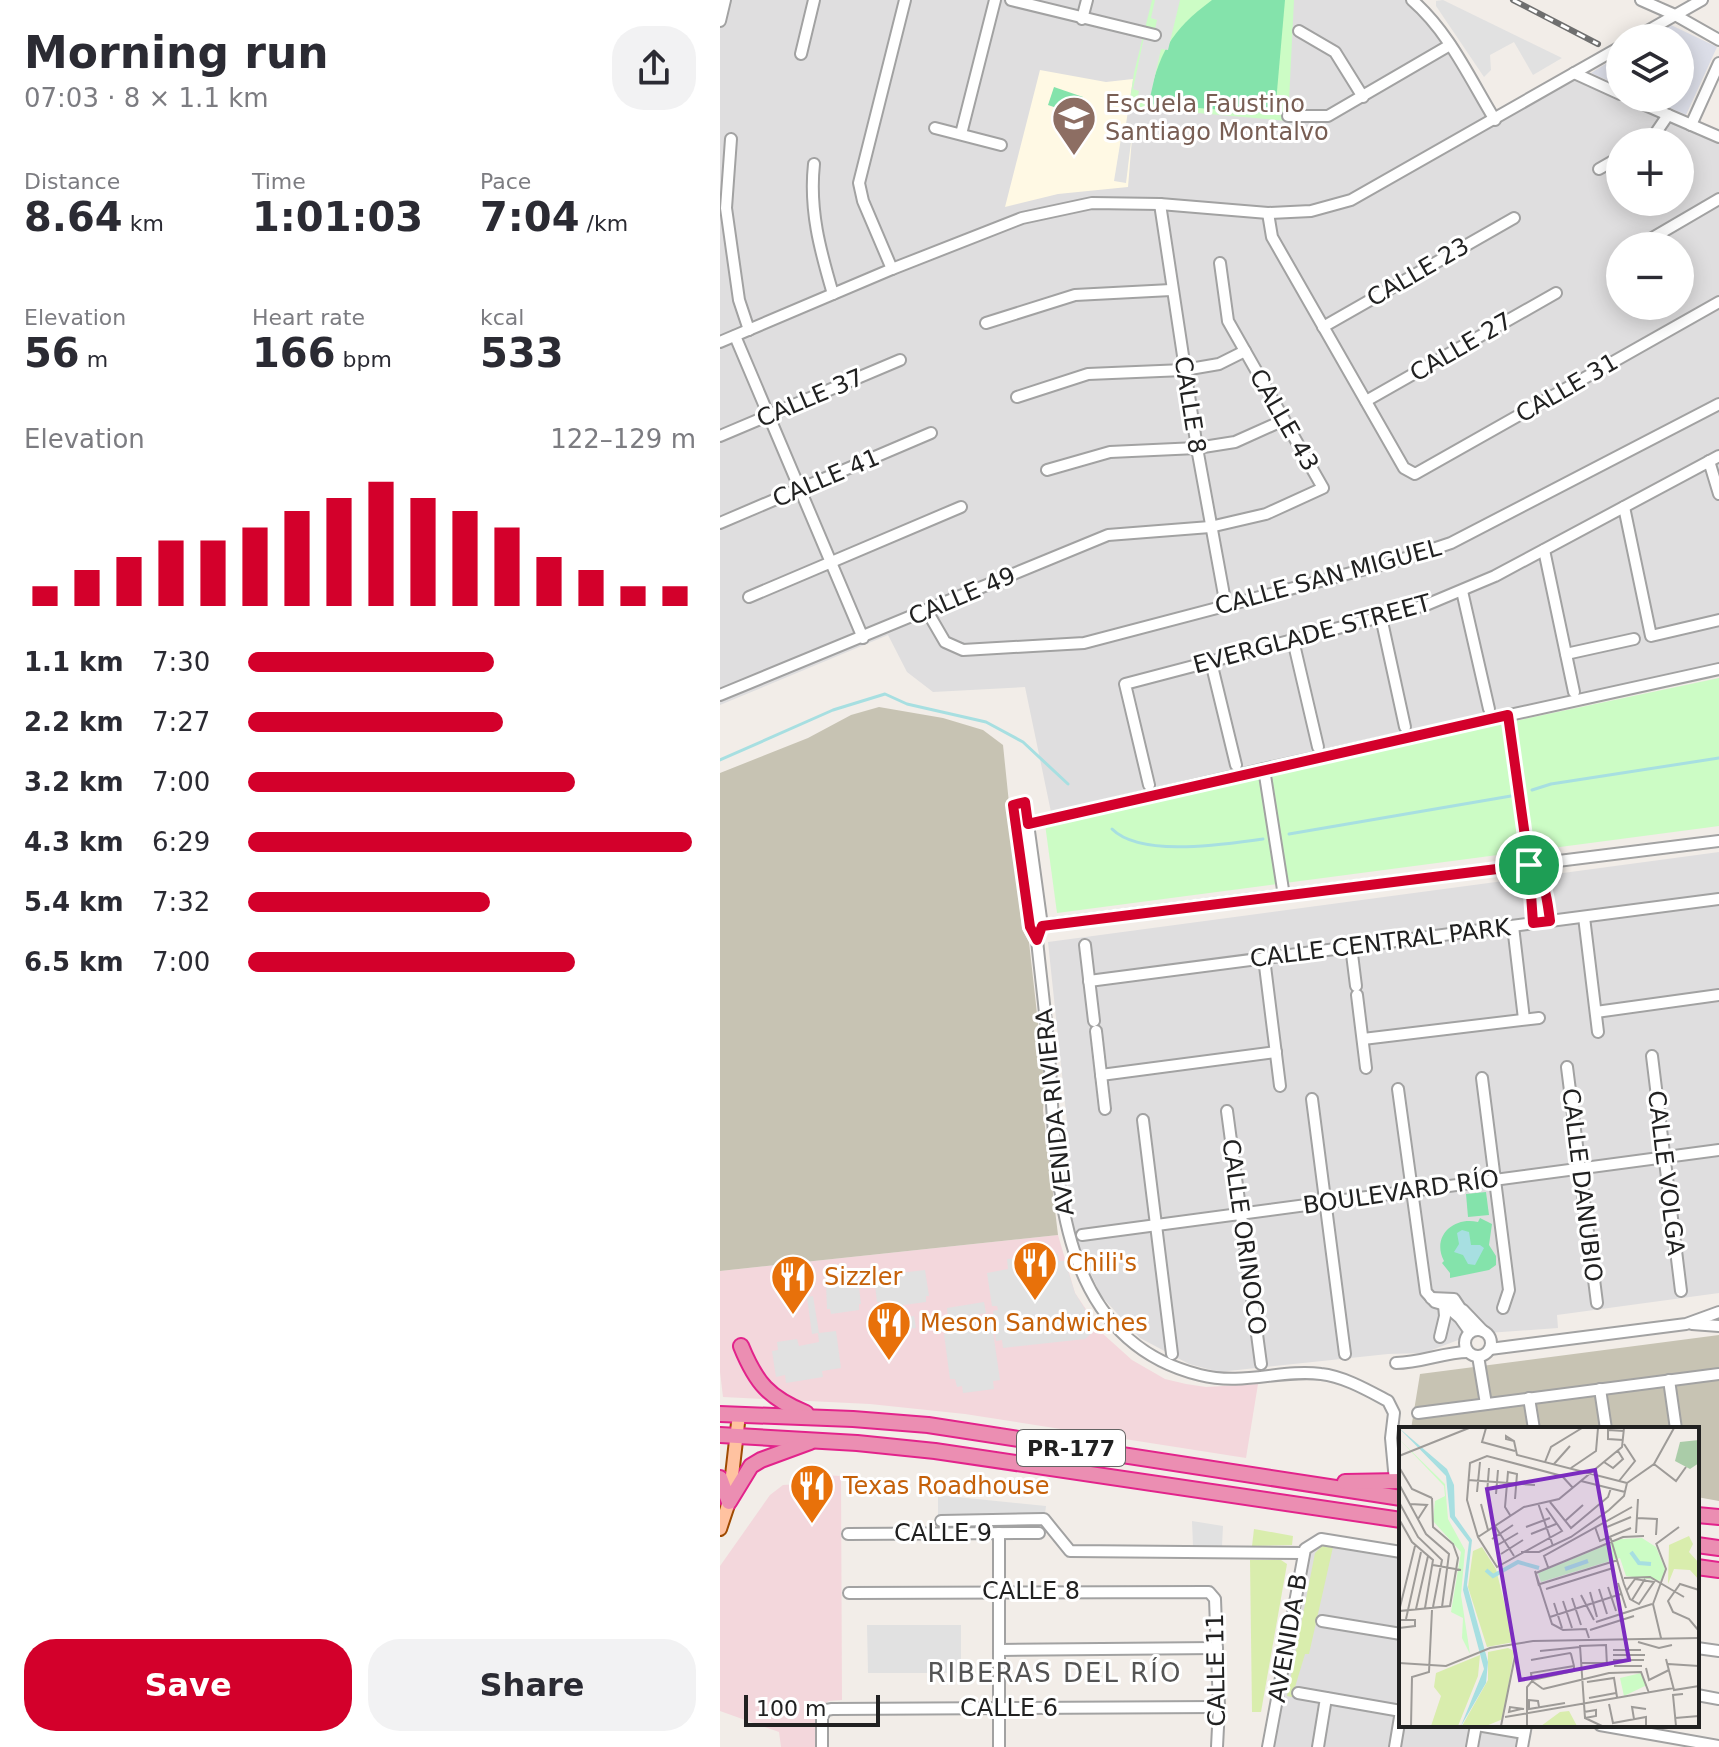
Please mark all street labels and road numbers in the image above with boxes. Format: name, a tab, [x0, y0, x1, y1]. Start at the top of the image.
street label: CALLE 23	[1362, 232, 1474, 312]
street label: CALLE 27	[1405, 307, 1517, 387]
street label: CALLE 31	[1511, 348, 1623, 428]
street label: CALLE 8	[1169, 354, 1211, 456]
street label: CALLE 37	[752, 363, 868, 433]
street label: CALLE 43	[1244, 364, 1324, 476]
street label: CALLE 41	[768, 443, 884, 513]
street label: CALLE SAN MIGUEL	[1212, 533, 1445, 621]
street label: CALLE 49	[904, 561, 1020, 631]
street label: EVERGLADE STREET	[1190, 589, 1434, 679]
street label: CALLE CENTRAL PARK	[1248, 913, 1513, 973]
street label: AVENIDA RIVIERA	[1030, 1006, 1080, 1217]
street label: CALLE DANUBIO	[1556, 1086, 1608, 1284]
street label: CALLE VOLGA	[1642, 1089, 1690, 1258]
street label: CALLE ORINOCO	[1216, 1137, 1272, 1337]
street label: BOULEVARD RÍO	[1301, 1163, 1501, 1220]
road number: PR-177	[1017, 1430, 1125, 1466]
street label: CALLE 9	[894, 1519, 992, 1547]
street label: AVENIDA B	[1263, 1572, 1313, 1704]
street label: CALLE 8	[982, 1577, 1080, 1605]
street label: CALLE 11	[1201, 1613, 1231, 1727]
street label: CALLE 6	[960, 1694, 1058, 1722]

